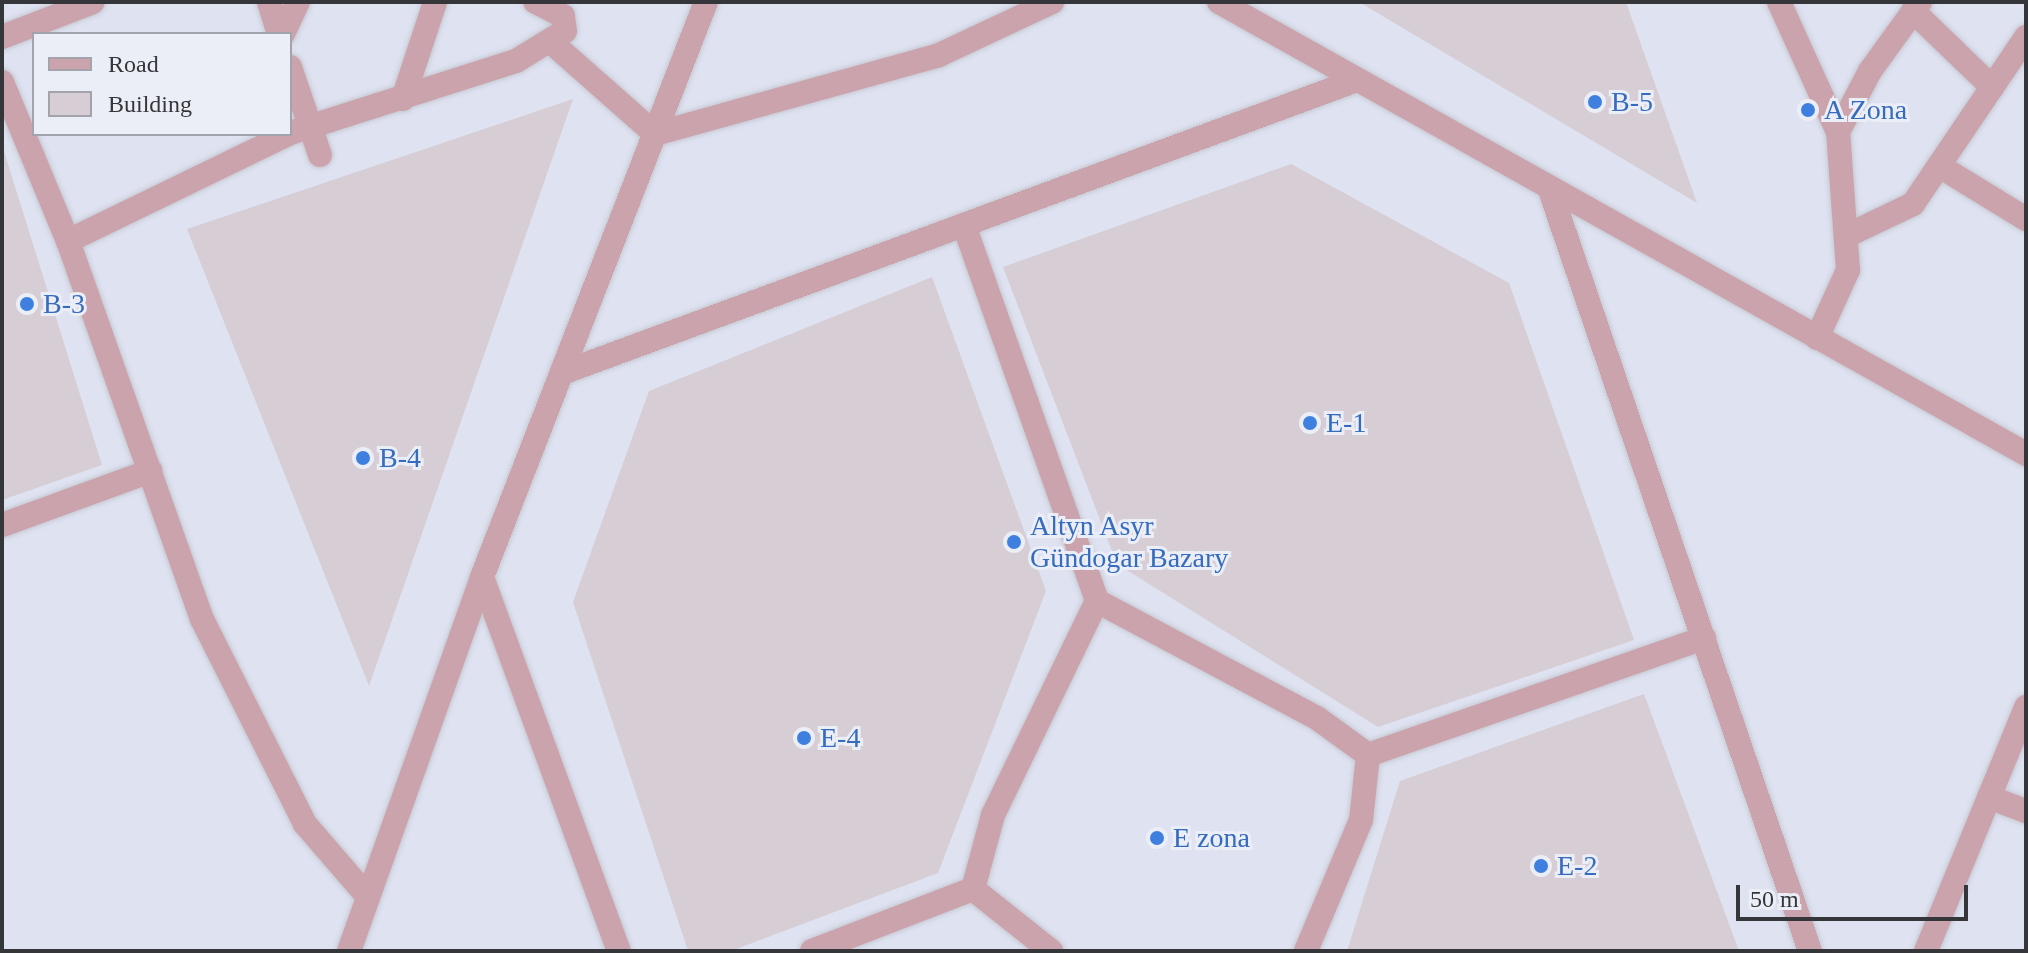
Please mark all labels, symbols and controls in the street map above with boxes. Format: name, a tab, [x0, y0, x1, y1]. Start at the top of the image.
legend	[32, 32, 292, 136]
text: Road	[108, 51, 159, 77]
place label: B-5	[1611, 85, 1653, 119]
text: Building	[108, 91, 192, 117]
marker: B-5	[1586, 93, 1604, 111]
place label: A Zona	[1824, 93, 1909, 127]
marker: A Zona	[1799, 101, 1817, 119]
place label: B-3	[43, 287, 85, 321]
marker: B-3	[18, 295, 36, 313]
place label: E-1	[1326, 406, 1366, 440]
marker: E-1	[1301, 414, 1319, 432]
place label: B-4	[379, 441, 421, 475]
marker: B-4	[354, 449, 372, 467]
place label: Altyn Asyr Gündogar Bazary	[1030, 509, 1228, 575]
marker: Altyn Asyr Gündogar Bazary	[1005, 533, 1023, 551]
place label: E-4	[820, 721, 860, 755]
marker: E-4	[795, 729, 813, 747]
place label: E zona	[1173, 821, 1250, 855]
marker: E zona	[1148, 829, 1166, 847]
place label: E-2	[1557, 849, 1597, 883]
marker: E-2	[1532, 857, 1550, 875]
scale bar	[1740, 869, 1972, 919]
text: 50 m	[1750, 886, 1799, 912]

